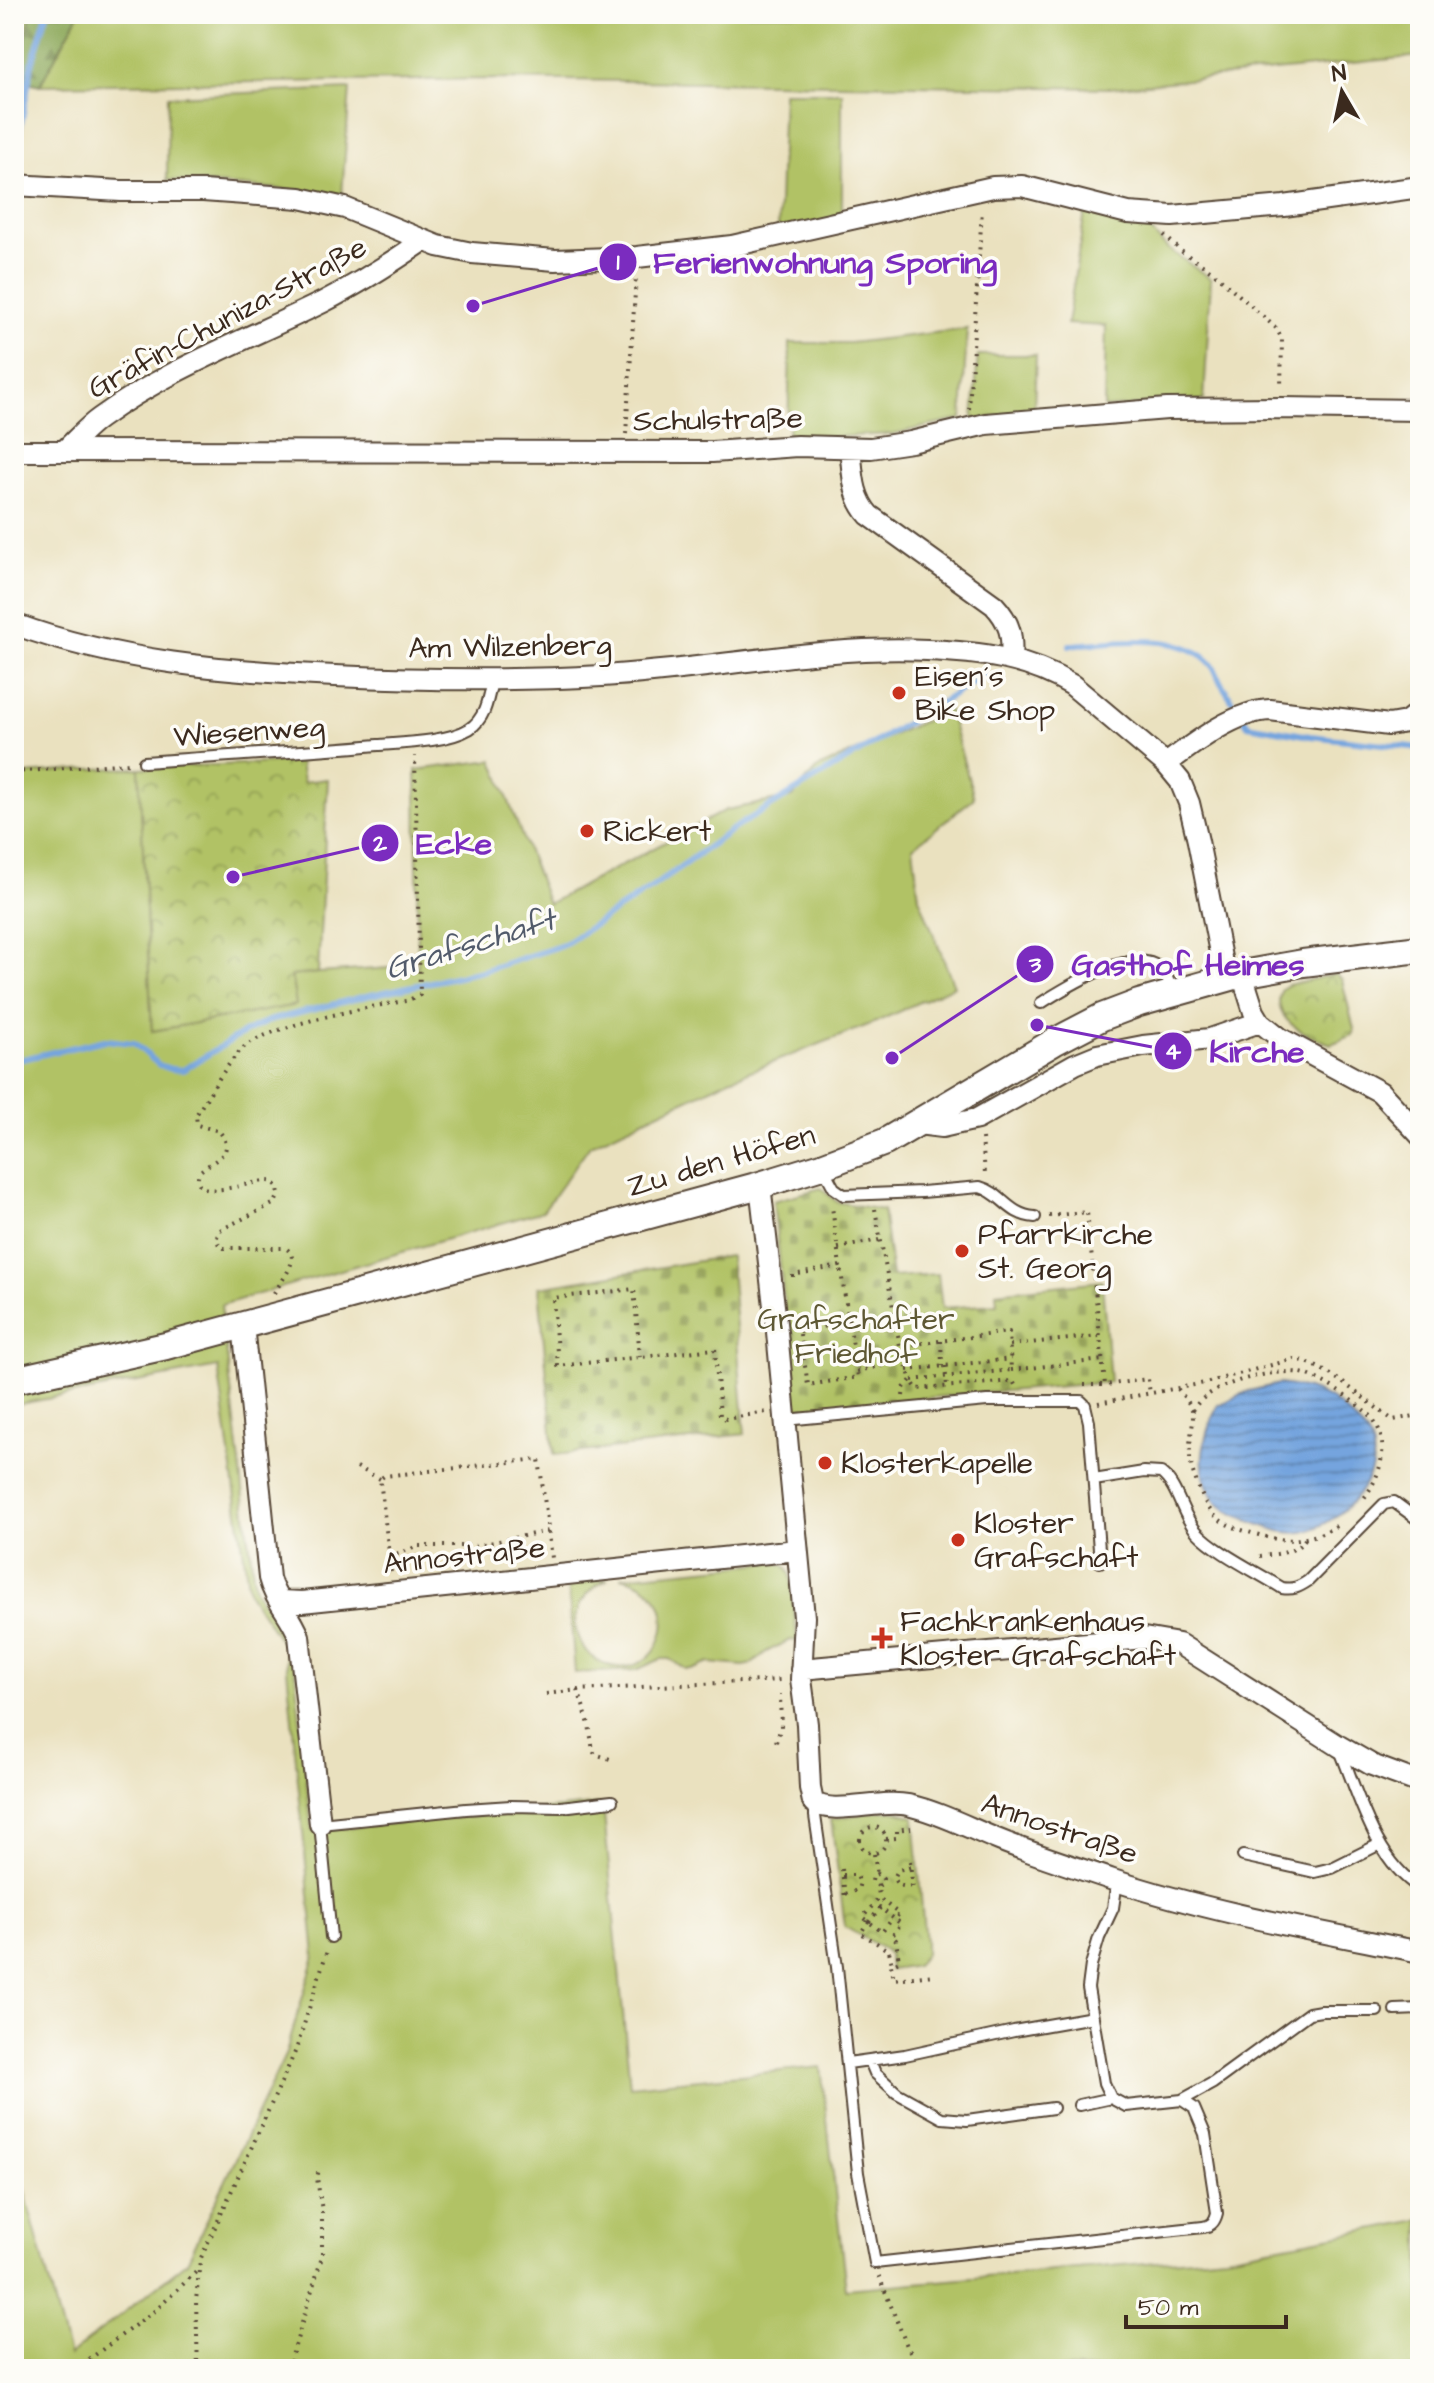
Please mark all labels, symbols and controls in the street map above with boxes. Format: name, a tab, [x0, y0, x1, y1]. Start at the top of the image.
north arrow	[1302, 52, 1382, 132]
text: N	[1330, 57, 1349, 90]
street label: Gräfin-Chuniza-Straße	[81, 226, 374, 409]
callout: Ferienwohnung Sporing	[598, 234, 1013, 290]
text: Ferienwohnung Sporing	[653, 241, 997, 287]
text: 1	[616, 246, 620, 280]
street label: Schulstraße	[633, 398, 803, 442]
street label: Am Wilzenberg	[408, 624, 612, 671]
place label: Eisen´s Bike Shop	[915, 656, 1055, 732]
marker: Eisen´s Bike Shop	[890, 684, 908, 702]
street label: Wiesenweg	[172, 706, 326, 759]
place label: Rickert	[603, 811, 711, 853]
callout: Ecke	[360, 815, 508, 871]
text: Ecke	[416, 822, 492, 867]
marker: Rickert	[578, 822, 596, 840]
text: 2	[372, 827, 387, 861]
water label: Grafschaft	[380, 896, 564, 992]
callout: Gasthof Heimes	[1015, 936, 1320, 992]
text: Gasthof Heimes	[1072, 943, 1304, 988]
text: 3	[1028, 948, 1042, 982]
callout: Kirche	[1153, 1023, 1320, 1079]
text: Kirche	[1209, 1030, 1305, 1075]
text: 4	[1165, 1035, 1182, 1069]
street label: Zu den Höfen	[622, 1114, 820, 1208]
place label: Pfarrkirche St. Georg	[978, 1214, 1153, 1291]
marker: Pfarrkirche St. Georg	[953, 1242, 971, 1260]
park label: Grafschafter Friedhof	[757, 1299, 955, 1375]
place label: Klosterkapelle	[841, 1443, 1033, 1485]
marker: Klosterkapelle	[816, 1454, 834, 1472]
place label: Kloster Grafschaft	[974, 1503, 1139, 1579]
street label: Annostraße	[381, 1527, 547, 1585]
marker: Kloster Grafschaft	[949, 1531, 967, 1549]
place label: Fachkrankenhaus Kloster Grafschaft	[900, 1601, 1176, 1677]
marker: Fachkrankenhaus Kloster Grafschaft	[871, 1627, 893, 1649]
street label: Annostraße	[976, 1783, 1143, 1875]
scale bar	[1126, 2279, 1286, 2329]
text: 50 m	[1138, 2291, 1199, 2325]

